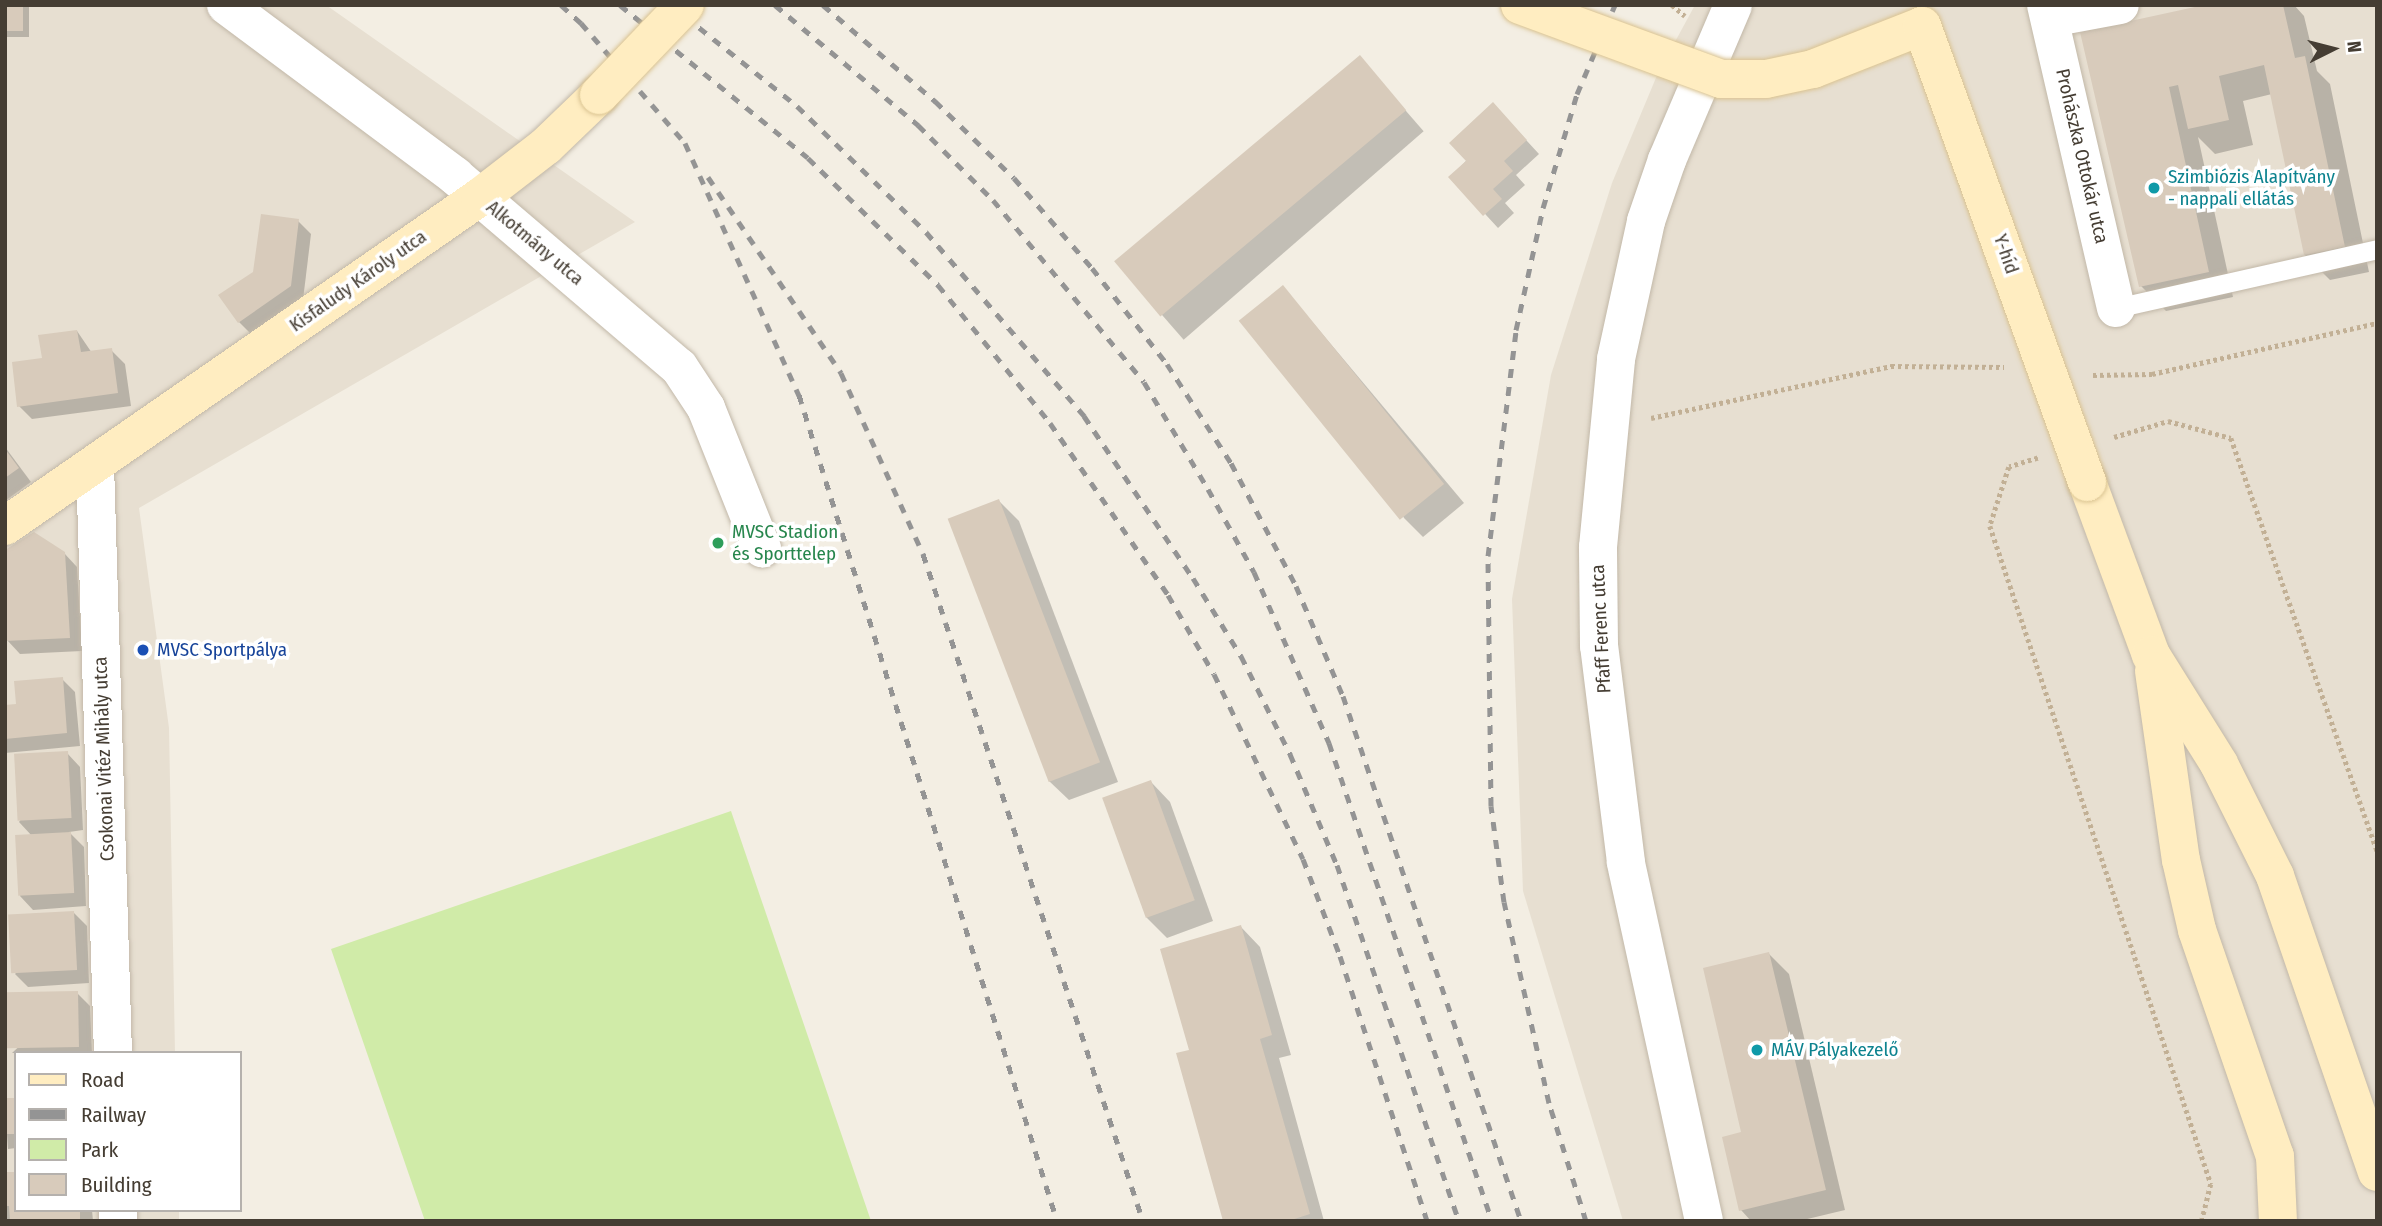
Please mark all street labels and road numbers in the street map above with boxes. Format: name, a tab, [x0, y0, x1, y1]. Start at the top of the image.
street label: Prohászka Ottokár utca	[2051, 66, 2113, 246]
street label: Alkotmány utca	[482, 196, 588, 290]
street label: Kisfaludy Károly utca	[285, 225, 431, 337]
street label: Y-híd	[1989, 231, 2023, 277]
street label: Pfaff Ferenc utca	[1586, 564, 1616, 694]
street label: Csokonai Vitéz Mihály utca	[89, 656, 119, 862]

